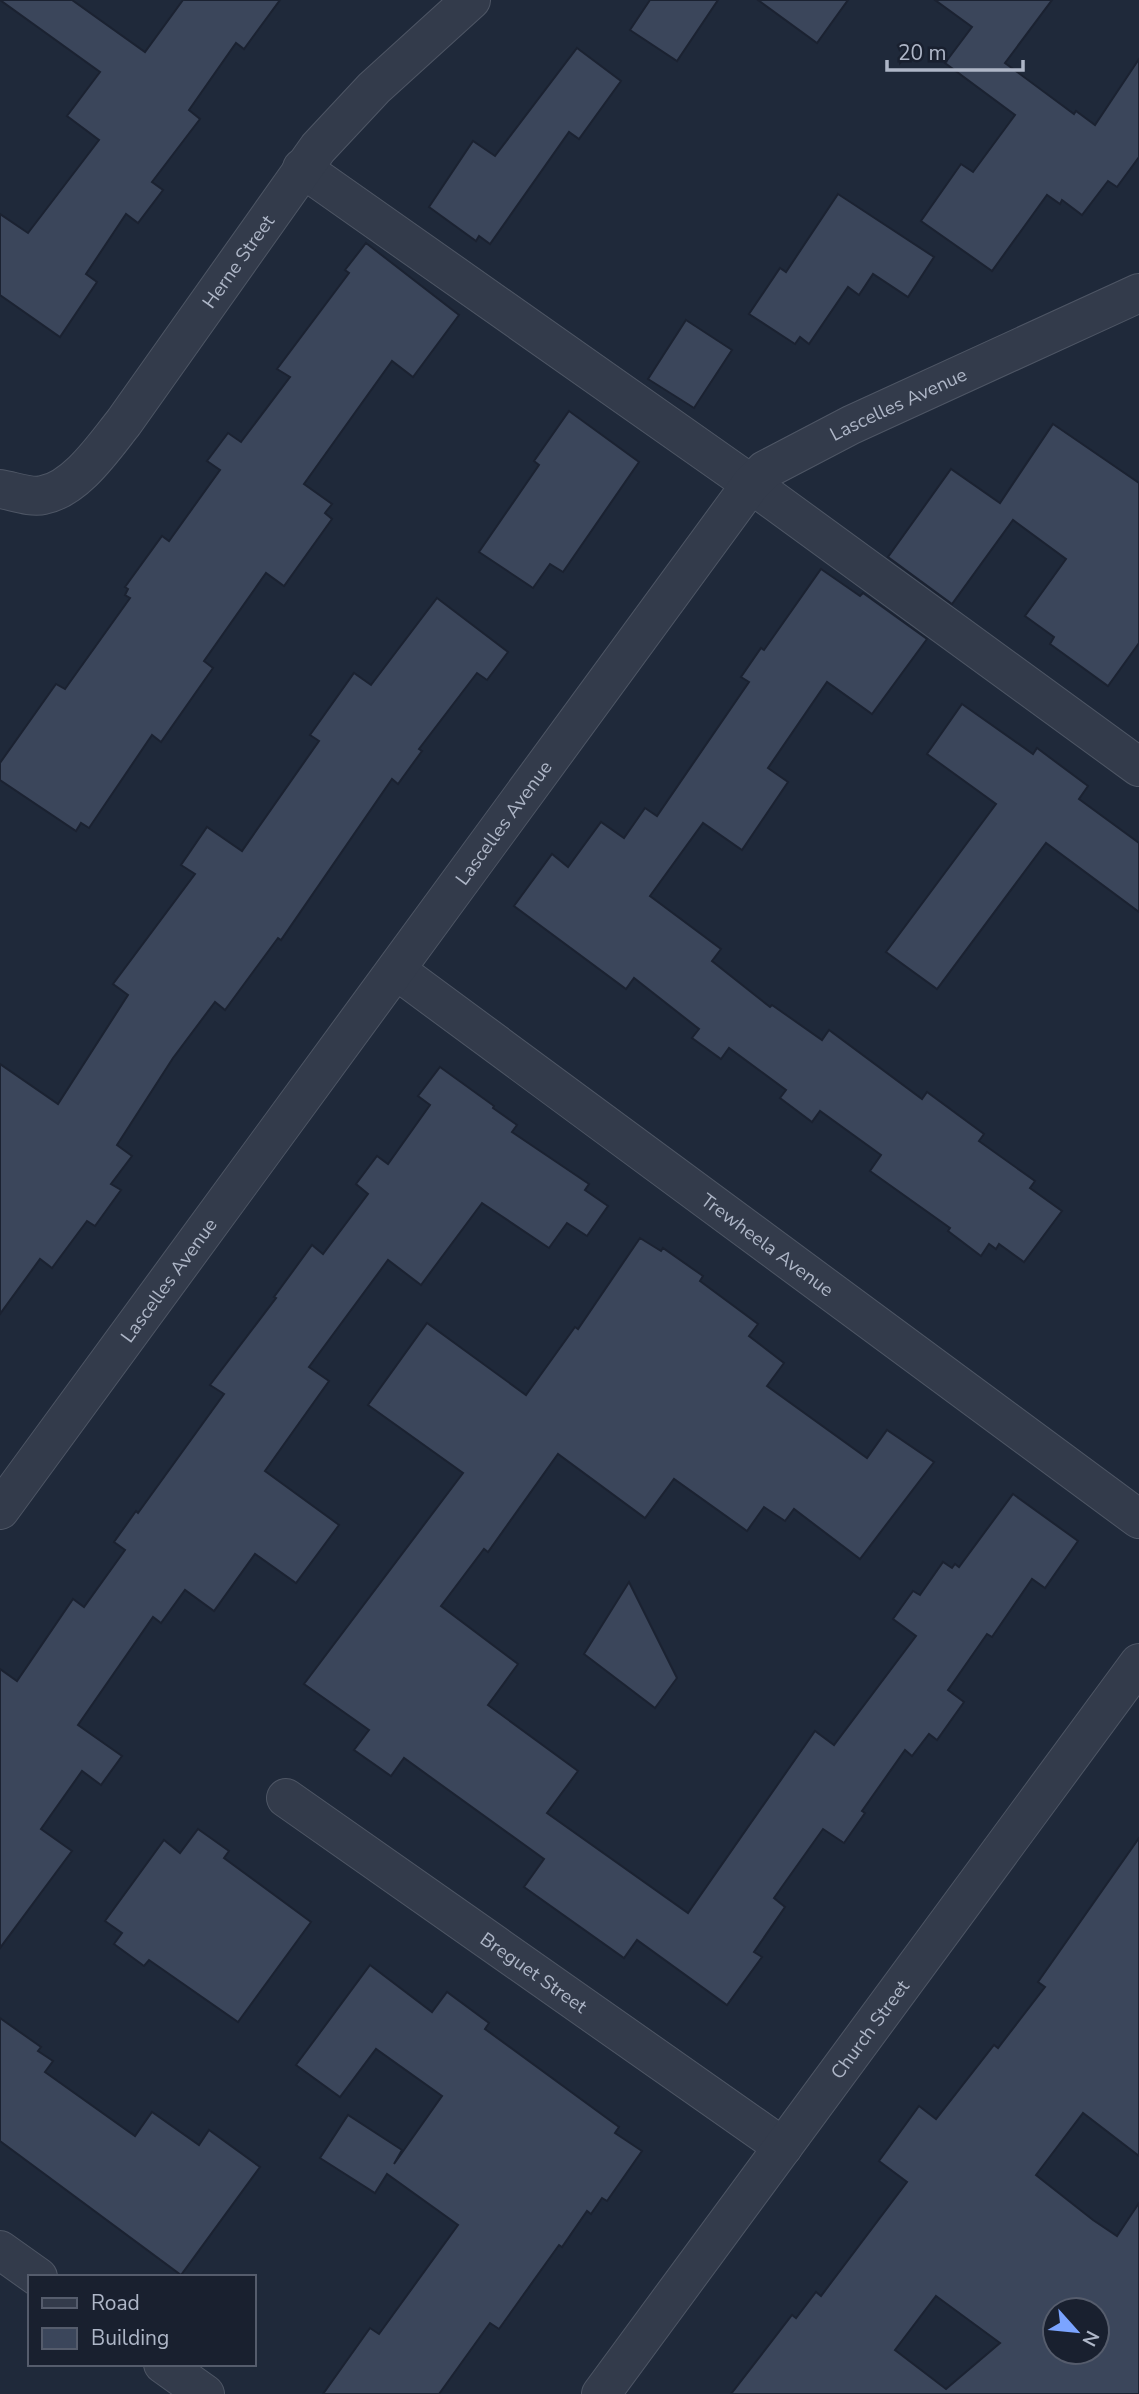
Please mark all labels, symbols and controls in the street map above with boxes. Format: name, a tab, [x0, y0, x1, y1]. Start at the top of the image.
scale bar	[887, 28, 1024, 72]
text: 20 m	[898, 39, 947, 67]
street label: Herne Street	[197, 209, 281, 314]
street label: Lascelles Avenue	[826, 362, 971, 448]
street label: Lascelles Avenue	[450, 756, 558, 891]
street label: Trewheela Avenue	[695, 1188, 839, 1303]
street label: Lascelles Avenue	[115, 1213, 223, 1348]
street label: Breguet Street	[475, 1926, 592, 2020]
street label: Church Street	[825, 1975, 916, 2085]
legend	[28, 2275, 256, 2366]
text: Road	[91, 2289, 140, 2317]
north arrow	[1041, 2296, 1111, 2366]
text: Building	[91, 2324, 169, 2352]
text: N	[1075, 2326, 1105, 2351]

